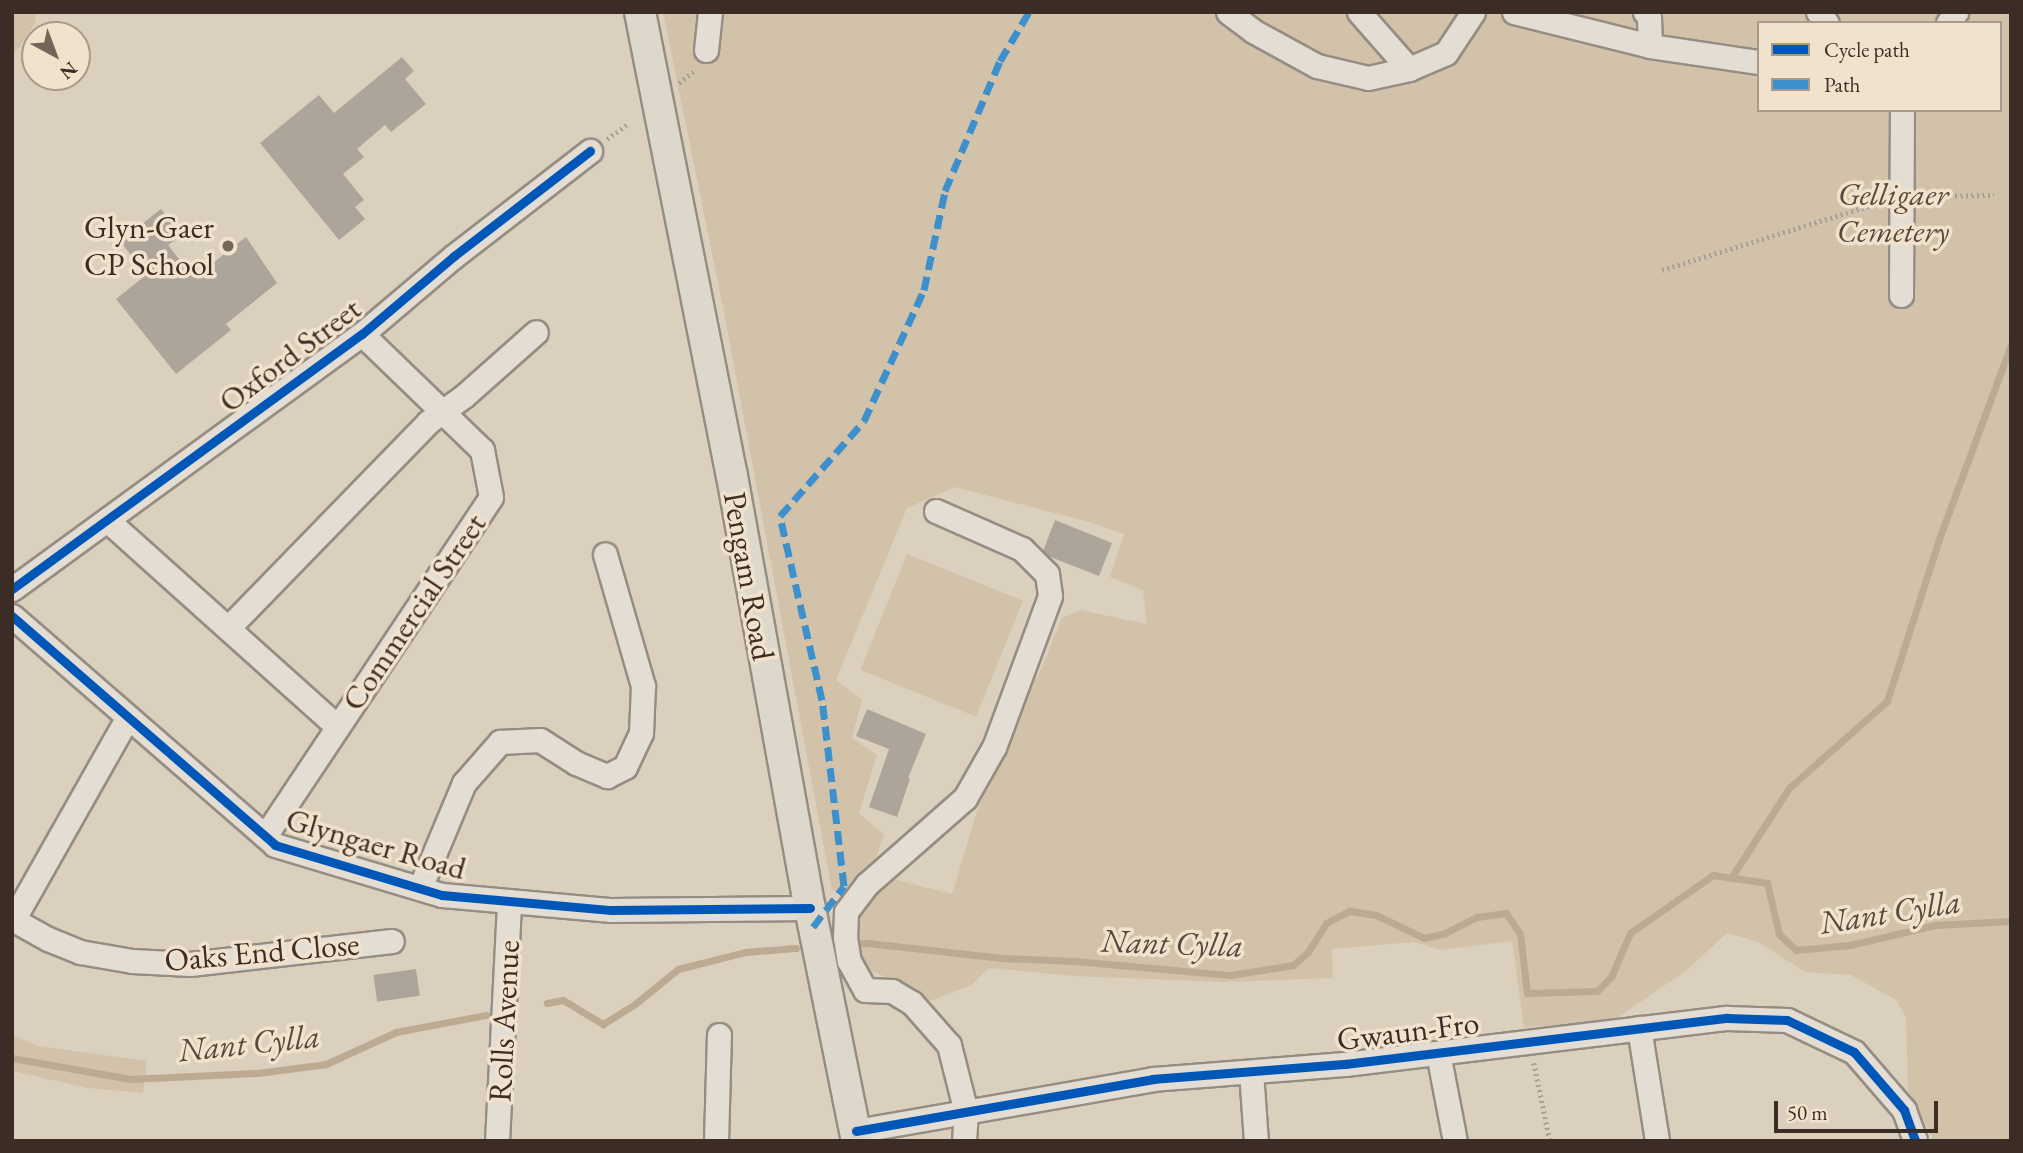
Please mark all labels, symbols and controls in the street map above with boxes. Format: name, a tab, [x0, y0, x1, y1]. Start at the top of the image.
north arrow	[21, 21, 91, 91]
legend	[1757, 21, 2002, 112]
text: Cycle path	[1824, 36, 1910, 63]
text: N	[55, 56, 83, 85]
text: Path	[1824, 71, 1860, 98]
park label: Gelligaer Cemetery	[1837, 176, 1949, 251]
place label: Glyn-Gaer CP School	[84, 209, 214, 284]
marker: Glyn-Gaer CP School	[220, 238, 236, 254]
street label: Oxford Street	[212, 289, 368, 421]
street label: Pengam Road	[715, 489, 783, 663]
street label: Commercial Street	[334, 506, 494, 718]
street label: Glyngaer Road	[282, 800, 470, 888]
water label: Nant Cylla	[1817, 881, 1963, 943]
water label: Nant Cylla	[1100, 921, 1244, 965]
street label: Oaks End Close	[163, 924, 361, 980]
street label: Rolls Avenue	[481, 939, 527, 1103]
street label: Gwaun-Fro	[1335, 1003, 1481, 1059]
water label: Nant Cylla	[176, 1016, 322, 1070]
scale bar	[1778, 1086, 1942, 1130]
text: 50 m	[1787, 1099, 1828, 1126]

